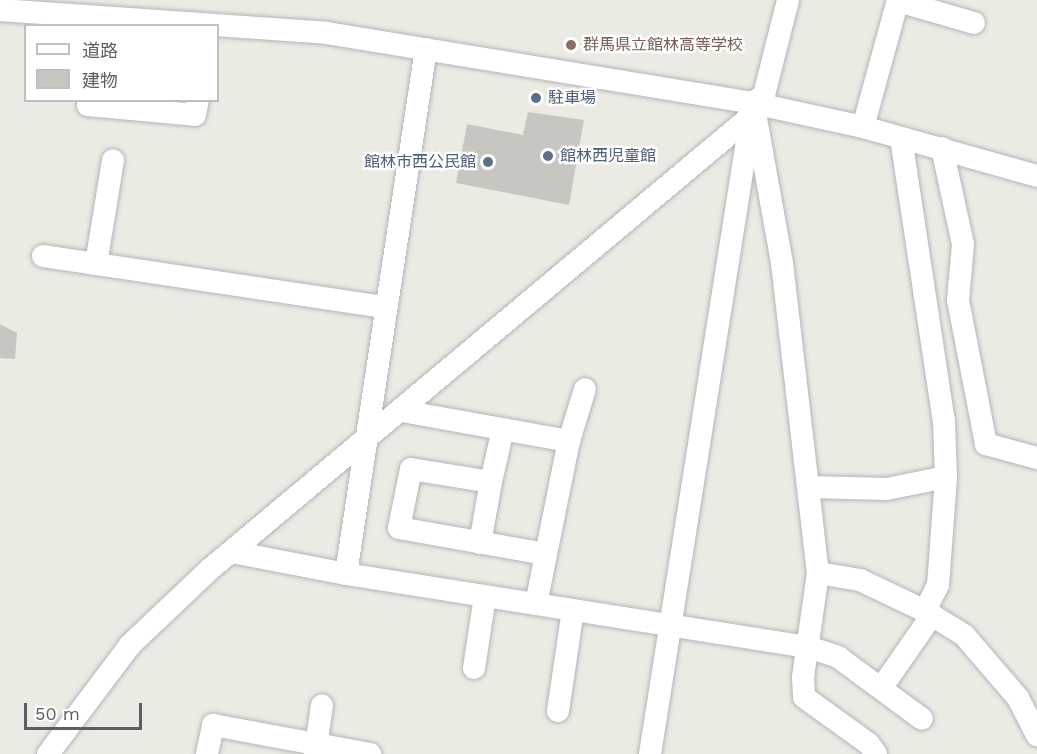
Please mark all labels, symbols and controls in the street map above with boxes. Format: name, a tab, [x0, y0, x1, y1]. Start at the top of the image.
legend	[24, 24, 219, 102]
place label: 群馬県立館林高等学校	[583, 35, 743, 55]
marker: 群馬県立館林高等学校	[564, 38, 578, 52]
text: 道路	[82, 40, 118, 61]
text: 建物	[82, 70, 118, 91]
place label: 駐車場	[548, 88, 596, 108]
marker: 駐車場	[529, 91, 543, 105]
place label: 館林西児童館	[560, 146, 656, 166]
marker: 館林西児童館	[541, 149, 555, 163]
place label: 館林市西公民館	[364, 152, 476, 172]
marker: 館林市西公民館	[481, 155, 495, 169]
scale bar	[27, 691, 146, 729]
text: 50 m	[35, 703, 80, 724]

